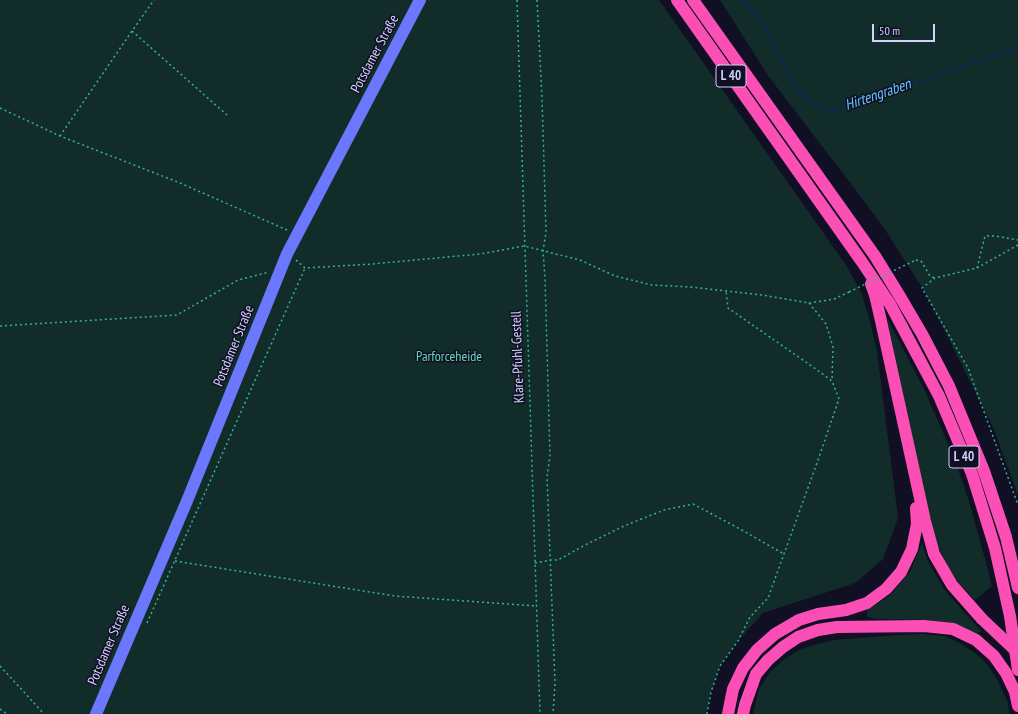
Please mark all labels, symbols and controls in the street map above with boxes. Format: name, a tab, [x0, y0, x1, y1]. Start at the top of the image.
street label: Potsdamer Straße	[347, 12, 403, 96]
scale bar	[874, 16, 937, 42]
text: 50 m	[879, 23, 900, 38]
road number: L 40	[716, 65, 746, 87]
water label: Hirtengraben	[843, 75, 913, 115]
street label: Potsdamer Straße	[210, 303, 258, 389]
street label: Klare-Pfuhl-Gestell	[508, 311, 528, 403]
park label: Parforceheide	[416, 349, 482, 365]
road number: L 40	[949, 446, 979, 468]
street label: Potsdamer Straße	[85, 602, 133, 688]

